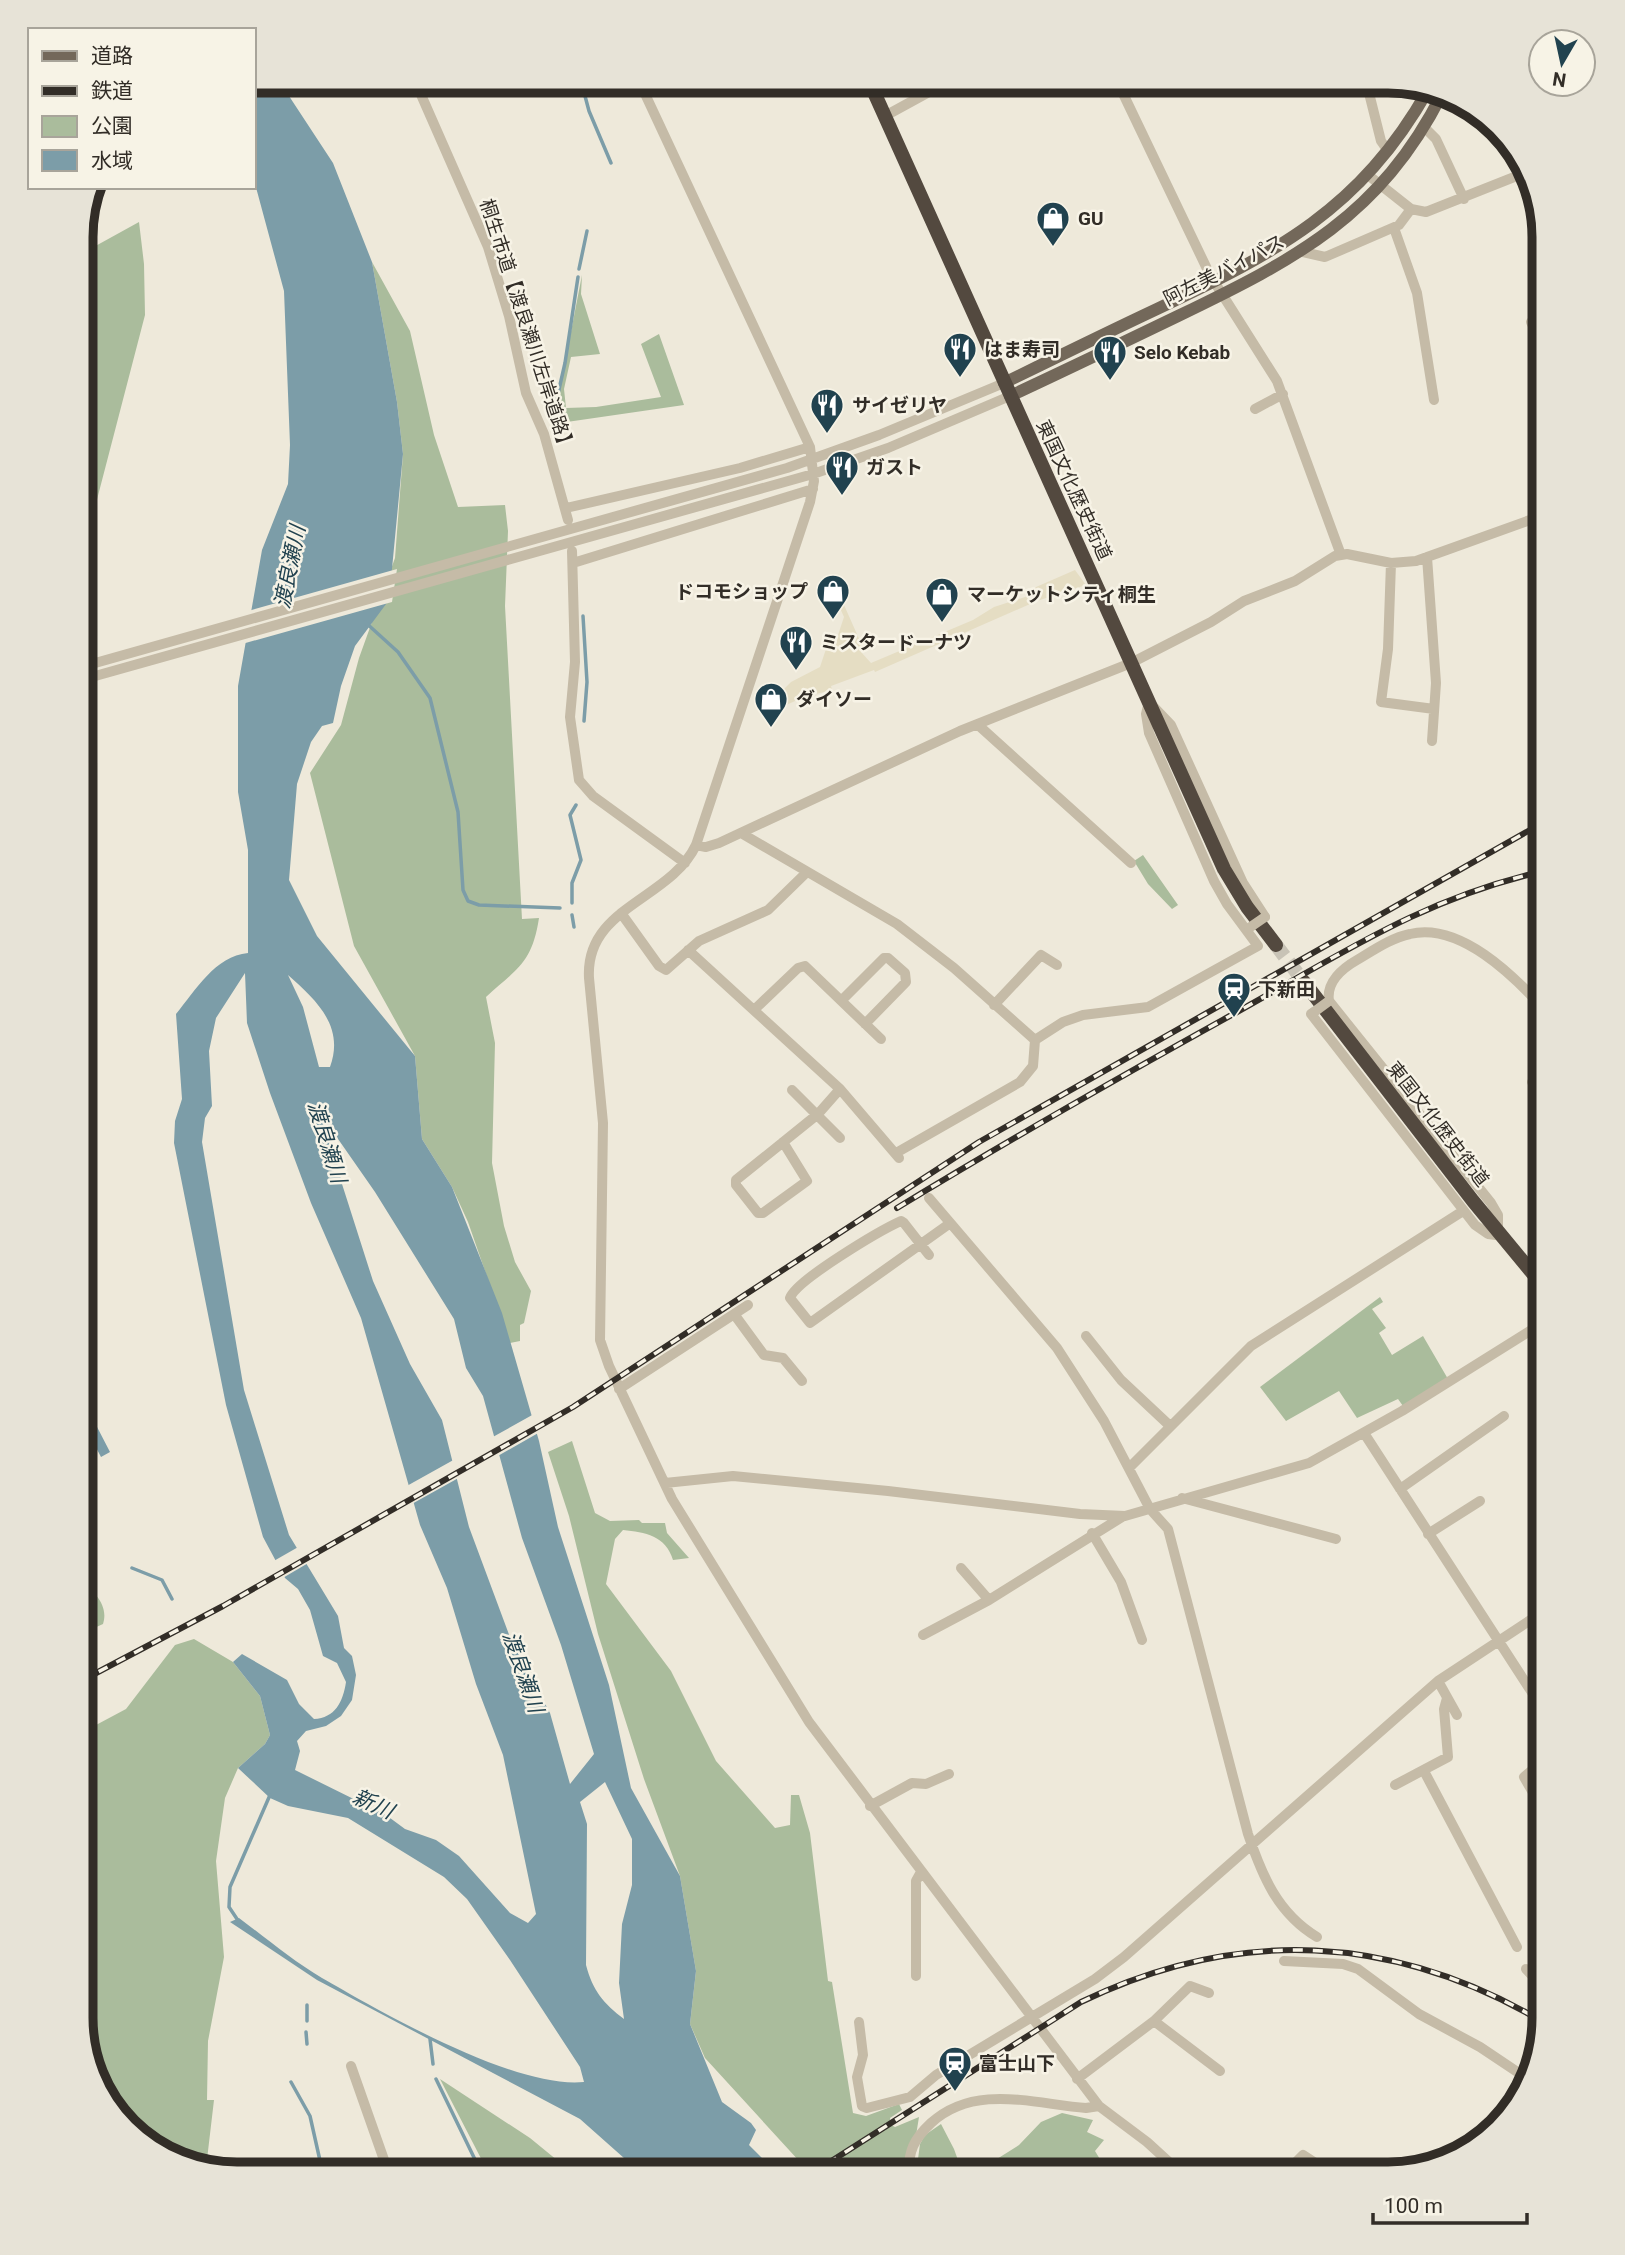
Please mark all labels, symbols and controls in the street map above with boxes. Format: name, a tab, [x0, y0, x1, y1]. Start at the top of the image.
legend	[28, 28, 256, 189]
north arrow	[1527, 28, 1597, 98]
text: 道路	[91, 44, 133, 68]
text: N	[1551, 67, 1568, 92]
text: 鉄道	[91, 79, 133, 103]
text: 公園	[91, 114, 133, 138]
text: 水域	[91, 149, 133, 173]
street label: 桐生市道【渡良瀬川左岸道路】	[475, 196, 579, 456]
shop icon: GU	[1034, 199, 1072, 248]
place label: GU	[1078, 207, 1103, 230]
street label: 阿左美バイパス	[1160, 230, 1288, 310]
restaurant icon: はま寿司	[941, 330, 979, 379]
restaurant icon: Selo Kebab	[1091, 333, 1129, 382]
place label: はま寿司	[984, 338, 1060, 361]
place label: Selo Kebab	[1134, 341, 1230, 364]
restaurant icon: サイゼリヤ	[808, 386, 846, 435]
place label: サイゼリヤ	[852, 394, 947, 417]
street label: 東国文化歴史街道	[1031, 416, 1117, 564]
restaurant icon: ガスト	[823, 448, 861, 497]
place label: ガスト	[866, 456, 923, 479]
water label: 渡良瀬川	[270, 522, 310, 611]
shop icon: ドコモショップ	[814, 572, 852, 621]
shop icon: マーケットシティ桐生	[923, 575, 961, 624]
place label: ドコモショップ	[675, 580, 808, 603]
place label: マーケットシティ桐生	[967, 583, 1156, 606]
restaurant icon: ミスタードーナツ	[777, 623, 815, 672]
place label: ミスタードーナツ	[820, 631, 972, 654]
shop icon: ダイソー	[752, 680, 790, 729]
place label: ダイソー	[796, 688, 872, 711]
station icon: 下新田	[1215, 970, 1253, 1019]
place label: 下新田	[1258, 978, 1315, 1001]
street label: 東国文化歴史街道	[1382, 1057, 1494, 1191]
water label: 渡良瀬川	[303, 1098, 351, 1188]
water label: 渡良瀬川	[498, 1628, 549, 1718]
water label: 新川	[349, 1784, 399, 1824]
station icon: 富士山下	[936, 2044, 974, 2093]
place label: 富士山下	[979, 2052, 1055, 2075]
scale bar	[1373, 2182, 1527, 2226]
text: 100 m	[1384, 2194, 1443, 2218]

